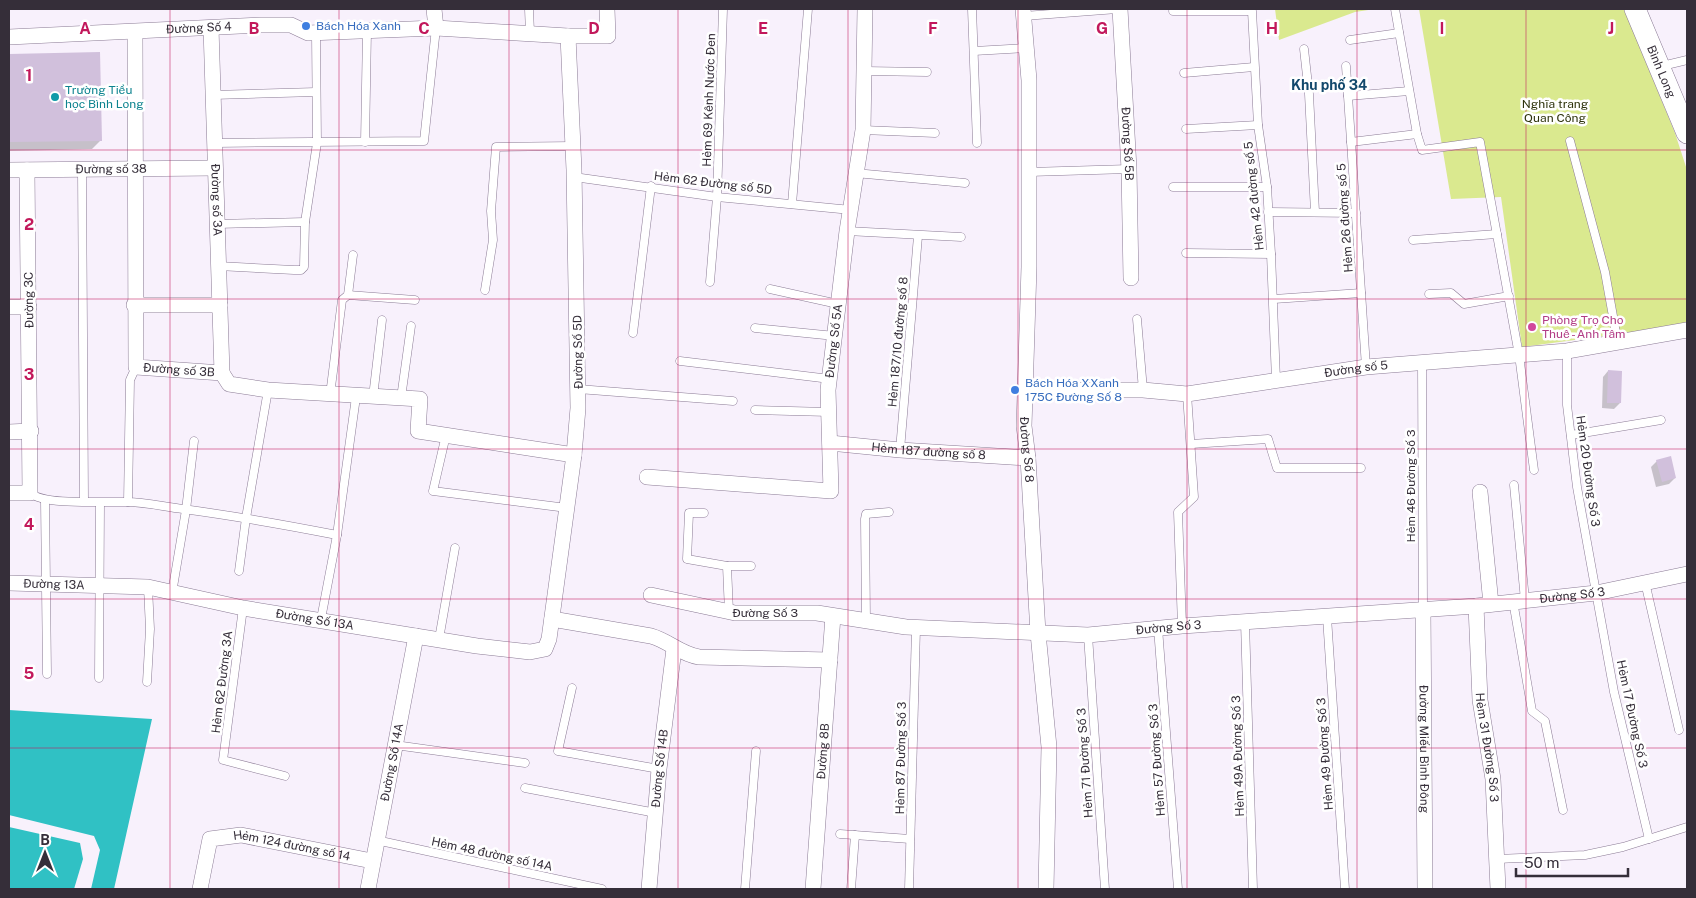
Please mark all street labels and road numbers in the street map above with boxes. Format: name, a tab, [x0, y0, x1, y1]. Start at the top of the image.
street label: Đường Số 4	[166, 19, 232, 37]
street label: Hẻm 69 Kênh Nước Đen	[700, 33, 718, 167]
street label: Bình Long	[1644, 43, 1679, 100]
street label: Đường Số 5B	[1119, 106, 1136, 181]
street label: Hẻm 42 đường số 5	[1241, 140, 1267, 251]
street label: Đường số 38	[75, 162, 147, 176]
street label: Đường số 3A	[208, 163, 225, 237]
street label: Hẻm 26 đường số 5	[1334, 163, 1356, 273]
street label: Hẻm 62 Đường số 5D	[653, 169, 773, 197]
street label: Đường 3C	[22, 272, 36, 328]
street label: Hẻm 187/10 đường số 8	[885, 276, 911, 408]
street label: Đường Số 5A	[822, 303, 845, 379]
street label: Đường Số 5D	[570, 315, 586, 389]
street label: Đường số 5	[1323, 358, 1389, 380]
street label: Đường số 3B	[143, 361, 215, 379]
street label: Hẻm 20 Đường Số 3	[1573, 414, 1603, 528]
street label: Đường Số 8	[1017, 416, 1036, 483]
street label: Hẻm 46 Đường Số 3	[1404, 430, 1418, 542]
street label: Hẻm 187 đường số 8	[871, 440, 987, 462]
street label: Đường 13A	[23, 576, 85, 592]
street label: Đường Số 3	[1539, 584, 1606, 606]
street label: Đường Số 13A	[274, 606, 355, 633]
street label: Đường Số 3	[732, 606, 798, 620]
street label: Đường Số 3	[1135, 618, 1202, 637]
street label: Hẻm 62 Đường 3A	[209, 629, 235, 734]
street label: Hẻm 17 Đường Số 3	[1614, 659, 1650, 769]
street label: Đường Miếu Bình Đông	[1417, 685, 1431, 813]
street label: Hẻm 31 Đường Số 3	[1473, 692, 1501, 802]
street label: Hẻm 49A Đường Số 3	[1229, 695, 1247, 817]
street label: Hẻm 49 Đường Số 3	[1314, 697, 1336, 811]
street label: Hẻm 87 Đường Số 3	[893, 702, 909, 814]
street label: Hẻm 57 Đường Số 3	[1146, 703, 1168, 817]
street label: Hẻm 71 Đường Số 3	[1074, 708, 1096, 818]
street label: Đường Số 14A	[378, 722, 406, 803]
street label: Đường 8B	[814, 723, 832, 780]
street label: Đường Số 14B	[649, 728, 671, 808]
street label: Hẻm 124 đường số 14	[232, 828, 352, 864]
street label: Hẻm 48 đường số 14A	[430, 834, 554, 874]

